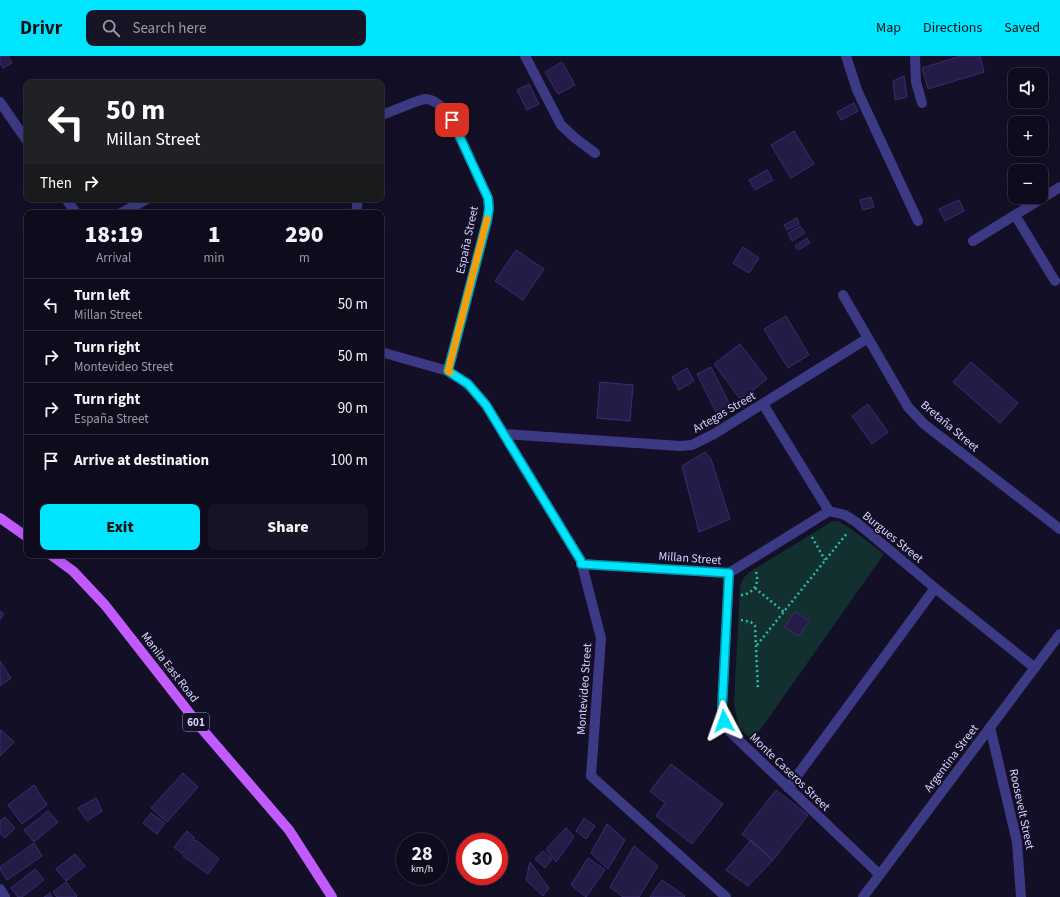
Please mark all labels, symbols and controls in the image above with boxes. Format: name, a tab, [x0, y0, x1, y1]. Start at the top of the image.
search box	[86, 10, 366, 46]
text: Drivr	[20, 15, 62, 42]
icon: search	[100, 17, 122, 39]
text: Search here	[132, 18, 206, 39]
text: Map	[876, 18, 901, 38]
text: Directions	[923, 18, 982, 38]
text: Saved	[1004, 18, 1040, 38]
map controls	[1008, 68, 1048, 204]
button: sound	[1008, 68, 1048, 108]
text: 50 m	[106, 90, 165, 130]
icon: left	[40, 96, 92, 148]
pin	[435, 103, 469, 137]
icon: arrive	[441, 109, 463, 131]
button: +	[1008, 116, 1048, 156]
text: Millan Street	[106, 127, 200, 152]
button: −	[1008, 164, 1048, 204]
icon: right	[80, 172, 102, 194]
text: Then	[40, 173, 72, 194]
street label: España Street	[452, 205, 483, 276]
text: 18:19	[84, 217, 143, 252]
text: 1	[208, 217, 221, 252]
text: 290	[285, 217, 324, 252]
text: Arrival	[96, 249, 131, 267]
text: min	[204, 249, 225, 267]
text: m	[299, 249, 310, 267]
text: Turn left	[74, 285, 130, 306]
icon: left	[40, 294, 62, 316]
text: 50 m	[338, 294, 368, 315]
text: Millan Street	[74, 306, 142, 324]
text: Turn right	[74, 337, 140, 358]
icon: right	[40, 346, 62, 368]
text: 50 m	[338, 346, 368, 367]
text: Montevideo Street	[74, 358, 174, 376]
street label: Artegas Street	[690, 388, 759, 437]
text: Turn right	[74, 389, 140, 410]
street label: Bretaña Street	[917, 397, 983, 456]
icon: right	[40, 398, 62, 420]
text: 90 m	[338, 398, 368, 419]
text: España Street	[74, 410, 149, 428]
icon: arrive	[40, 450, 62, 472]
text: Arrive at destination	[74, 450, 209, 471]
text: 100 m	[330, 450, 368, 471]
button: Exit	[40, 504, 200, 550]
button: Share	[208, 504, 368, 550]
street label: Burgues Street	[859, 508, 927, 567]
street label: Millan Street	[658, 548, 722, 569]
street label: Manila East Road	[137, 629, 203, 706]
street label: Montevideo Street	[573, 643, 596, 735]
position arrow	[703, 700, 745, 742]
road number: 601	[183, 713, 209, 731]
street label: Argentina Street	[920, 721, 983, 796]
street label: Monte Caseros Street	[746, 729, 834, 815]
street label: Roosevelt Street	[1005, 767, 1038, 851]
speed limit sign: 30	[456, 833, 508, 885]
text: 28	[411, 840, 433, 868]
text: km/h	[411, 862, 433, 876]

